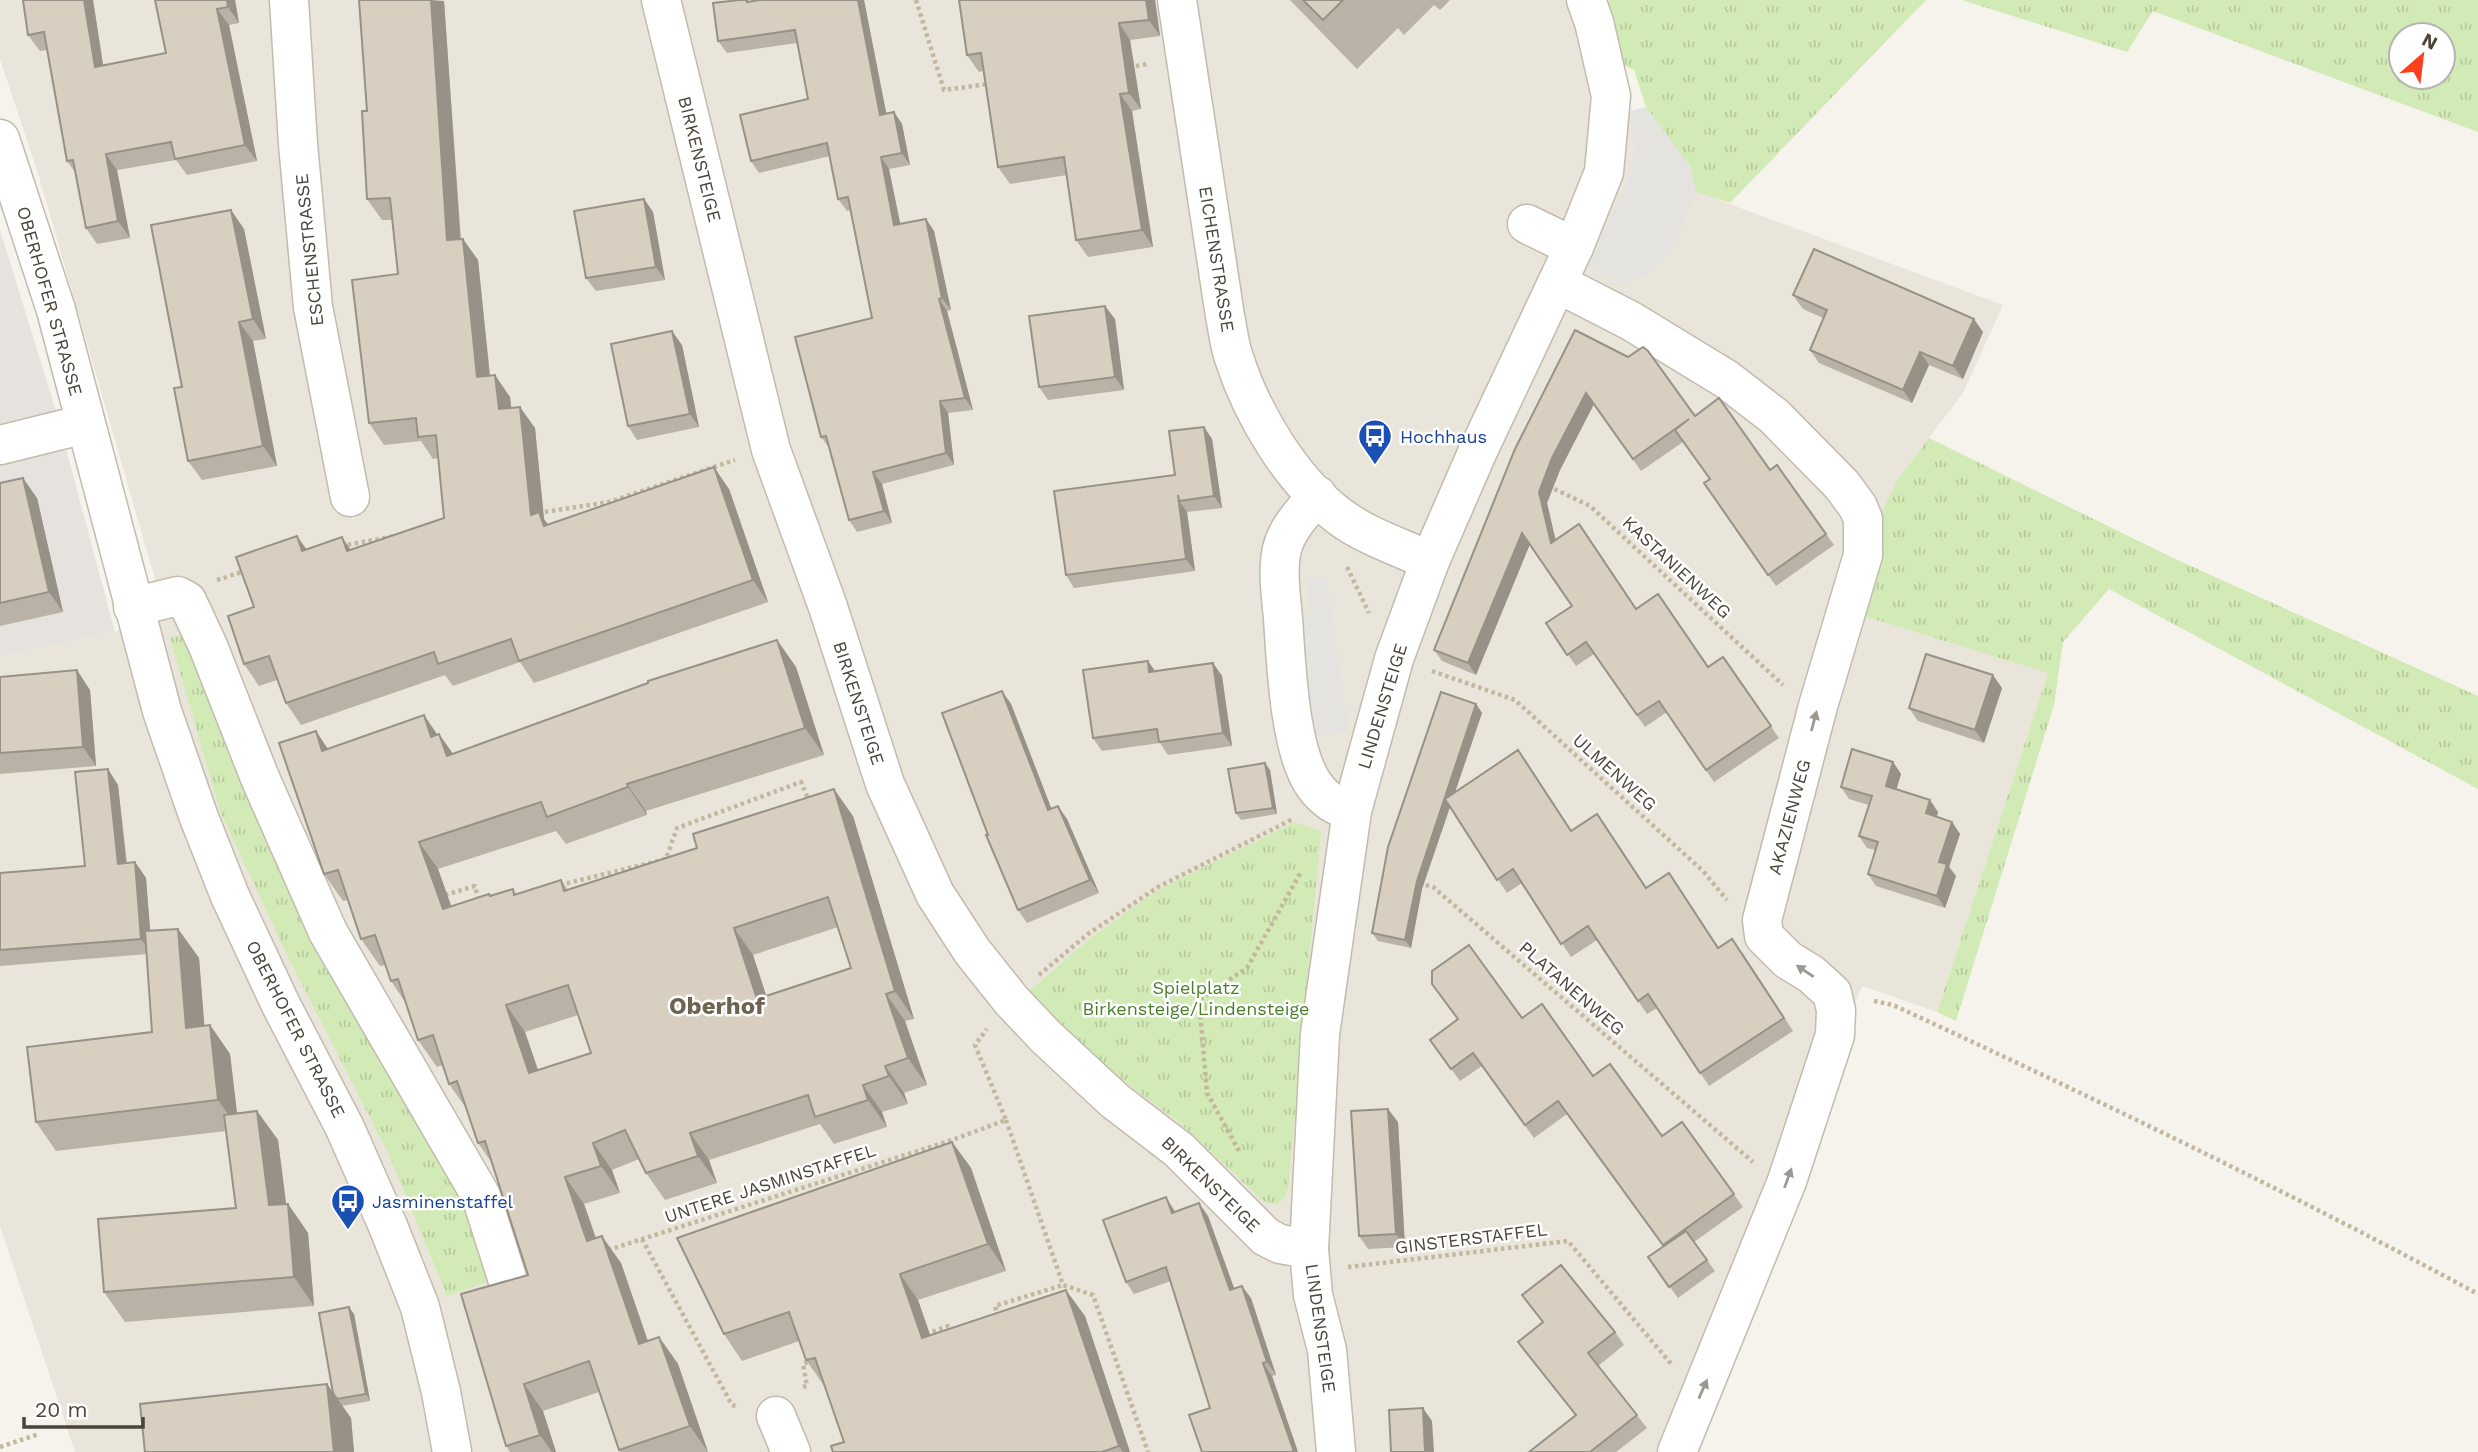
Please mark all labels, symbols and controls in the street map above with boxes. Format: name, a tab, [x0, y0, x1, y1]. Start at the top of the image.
north arrow	[2387, 21, 2457, 91]
text: N	[2418, 28, 2441, 55]
street label: BIRKENSTEIGE	[674, 94, 726, 224]
street label: ESCHENSTRASSE	[291, 173, 327, 327]
street label: EICHENSTRASSE	[1195, 185, 1239, 333]
street label: OBERHOFER STRASSE	[13, 204, 87, 398]
bus stop icon: Hochhaus	[1356, 417, 1394, 466]
place label: Hochhaus	[1400, 426, 1487, 447]
street label: KASTANIENWEG	[1618, 511, 1736, 623]
street label: BIRKENSTEIGE	[829, 639, 889, 767]
street label: LINDENSTEIGE	[1353, 641, 1411, 771]
one-way arrow	[1809, 710, 1820, 732]
street label: ULMENWEG	[1569, 729, 1661, 815]
street label: AKAZIENWEG	[1764, 757, 1814, 877]
street label: OBERHOFER STRASSE	[242, 937, 350, 1121]
street label: PLATANENWEG	[1515, 937, 1629, 1039]
one-way arrow	[1796, 964, 1814, 978]
park label: Spielplatz Birkensteige/Lindensteige	[1083, 977, 1310, 1019]
district label: Oberhof	[669, 992, 765, 1020]
street label: BIRKENSTEIGE	[1157, 1132, 1265, 1236]
street label: UNTERE JASMINSTAFFEL	[662, 1139, 878, 1227]
one-way arrow	[1783, 1167, 1794, 1188]
bus stop icon: Jasminenstaffel	[329, 1182, 367, 1231]
place label: Jasminenstaffel	[372, 1191, 514, 1212]
street label: GINSTERSTAFFEL	[1394, 1218, 1549, 1258]
street label: LINDENSTEIGE	[1302, 1262, 1340, 1394]
one-way arrow	[1697, 1379, 1709, 1399]
scale bar	[24, 1386, 144, 1430]
text: 20 m	[35, 1397, 87, 1422]

